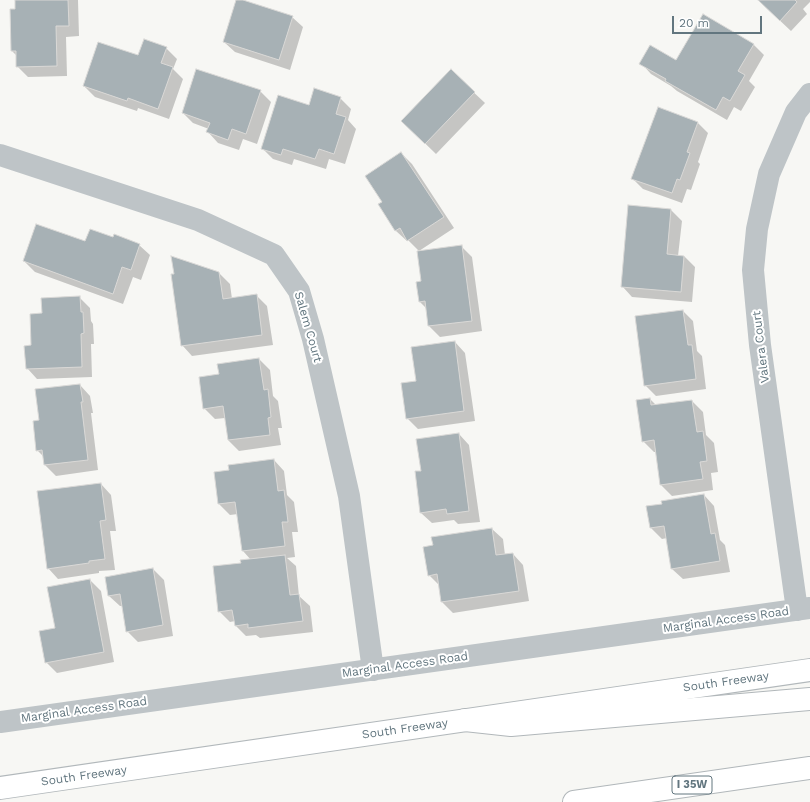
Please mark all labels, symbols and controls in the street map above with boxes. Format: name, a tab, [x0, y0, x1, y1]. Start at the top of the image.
scale bar	[674, 8, 764, 34]
text: 20 m	[679, 16, 709, 30]
street label: Salem Court	[291, 290, 325, 364]
street label: Valera Court	[749, 310, 773, 384]
street label: Marginal Access Road	[662, 604, 790, 636]
street label: Marginal Access Road	[341, 649, 469, 681]
street label: South Freeway	[682, 669, 770, 695]
street label: Marginal Access Road	[20, 694, 148, 726]
street label: South Freeway	[361, 716, 449, 742]
street label: South Freeway	[40, 763, 128, 789]
road number: I 35W	[672, 776, 712, 794]

